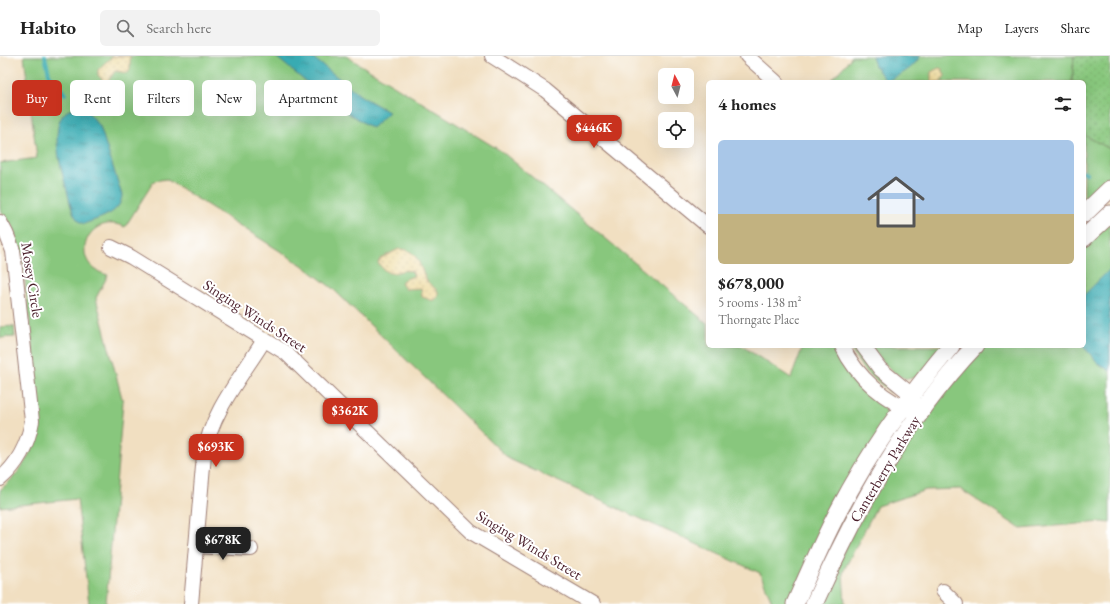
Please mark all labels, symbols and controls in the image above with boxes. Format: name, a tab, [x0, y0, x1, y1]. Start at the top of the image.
search box	[100, 10, 380, 46]
text: Habito	[20, 15, 76, 40]
icon: search	[114, 17, 136, 39]
text: Search here	[146, 18, 211, 37]
text: Map	[957, 19, 982, 37]
text: Layers	[1004, 19, 1039, 37]
text: Share	[1061, 19, 1090, 37]
north arrow	[658, 68, 694, 104]
map controls	[658, 68, 694, 148]
chip: Buy	[12, 80, 62, 116]
chip: Rent	[70, 80, 125, 116]
chip: Filters	[133, 80, 194, 116]
chip: New	[202, 80, 256, 116]
chip: Apartment	[264, 80, 352, 116]
text: 4 homes	[718, 93, 776, 115]
icon: filters	[1052, 93, 1074, 115]
button: locate	[658, 112, 694, 148]
pin: $446K	[566, 115, 622, 149]
text: $446K	[576, 119, 612, 136]
icon: home	[860, 166, 932, 238]
street label: Mosey Circle	[17, 241, 48, 319]
text: $678,000	[718, 272, 784, 294]
street label: Singing Winds Street	[200, 275, 311, 356]
text: 5 rooms · 138 m²	[718, 294, 802, 311]
text: Thorngate Place	[718, 311, 799, 328]
pin: $362K	[322, 398, 378, 432]
text: $362K	[332, 402, 368, 419]
street label: Canterberry Parkway	[845, 411, 924, 526]
pin: $693K	[188, 434, 244, 468]
text: $693K	[198, 438, 234, 455]
street label: Singing Winds Street	[473, 506, 586, 584]
pin: $678K	[195, 527, 251, 561]
text: $678K	[205, 531, 241, 548]

